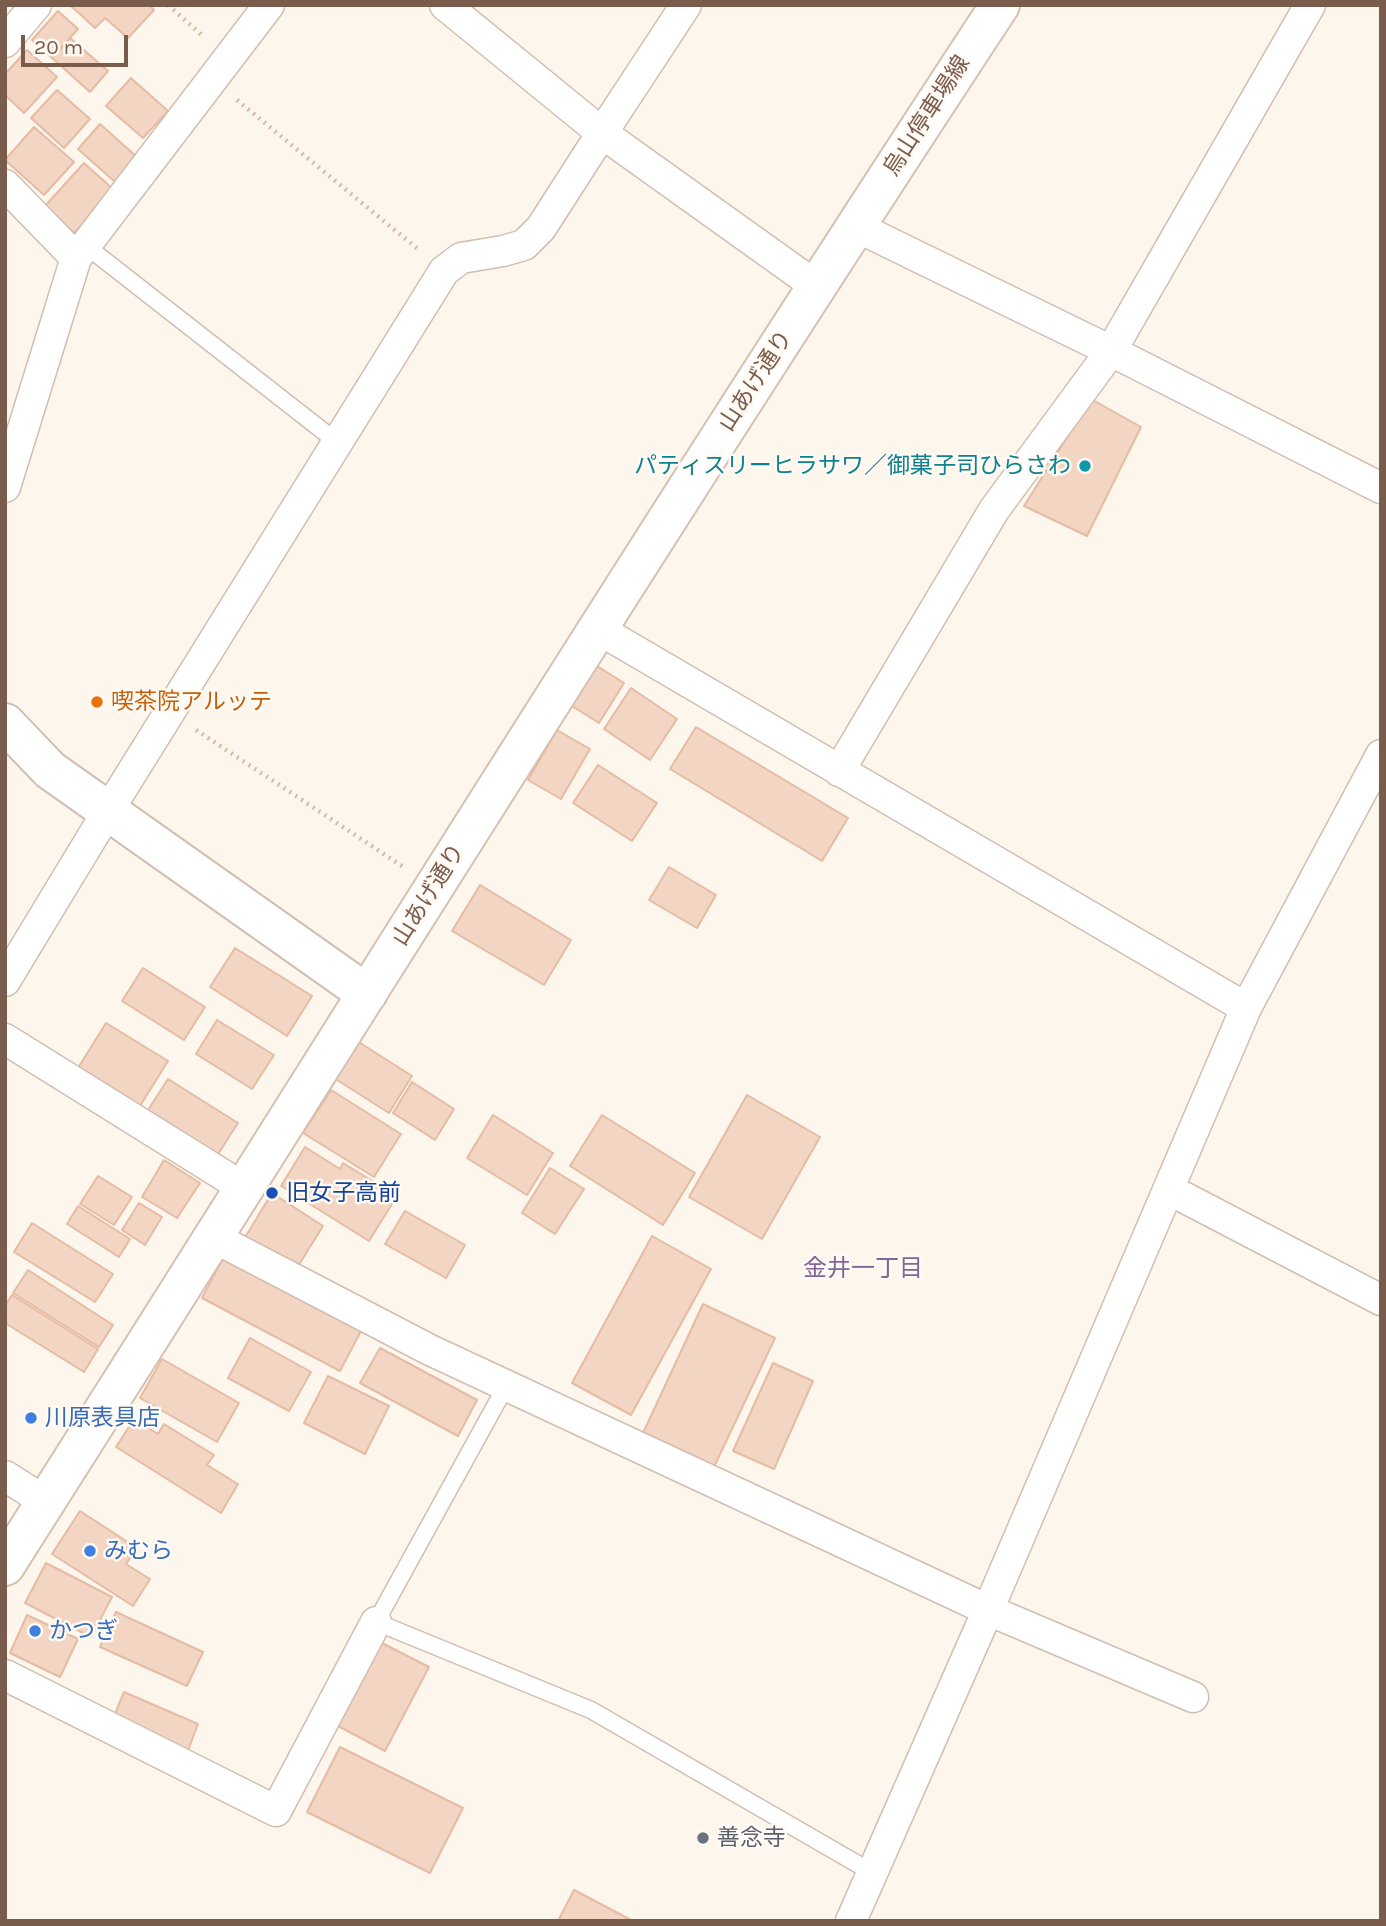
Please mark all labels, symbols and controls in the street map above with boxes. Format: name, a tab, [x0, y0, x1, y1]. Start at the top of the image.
scale bar	[24, 21, 131, 65]
text: 20 m	[34, 35, 83, 59]
street label: 烏山停車場線	[878, 51, 976, 181]
street label: 山あげ通り	[713, 325, 799, 437]
place label: パティスリーヒラサワ／御菓子司ひらさわ	[634, 452, 1071, 480]
marker: パティスリーヒラサワ／御菓子司ひらさわ	[1077, 458, 1093, 474]
place label: 喫茶院アルッテ	[111, 688, 272, 716]
marker: 喫茶院アルッテ	[89, 694, 105, 710]
street label: 山あげ通り	[387, 839, 471, 951]
place label: 旧女子高前	[286, 1179, 401, 1207]
marker: 旧女子高前	[264, 1185, 280, 1201]
district label: 金井一丁目	[803, 1255, 923, 1283]
place label: 川原表具店	[45, 1404, 160, 1432]
marker: 川原表具店	[23, 1410, 39, 1426]
place label: みむら	[104, 1537, 173, 1565]
marker: みむら	[82, 1543, 98, 1559]
place label: かつぎ	[49, 1617, 118, 1645]
marker: かつぎ	[27, 1623, 43, 1639]
place label: 善念寺	[717, 1824, 786, 1852]
marker: 善念寺	[695, 1830, 711, 1846]

